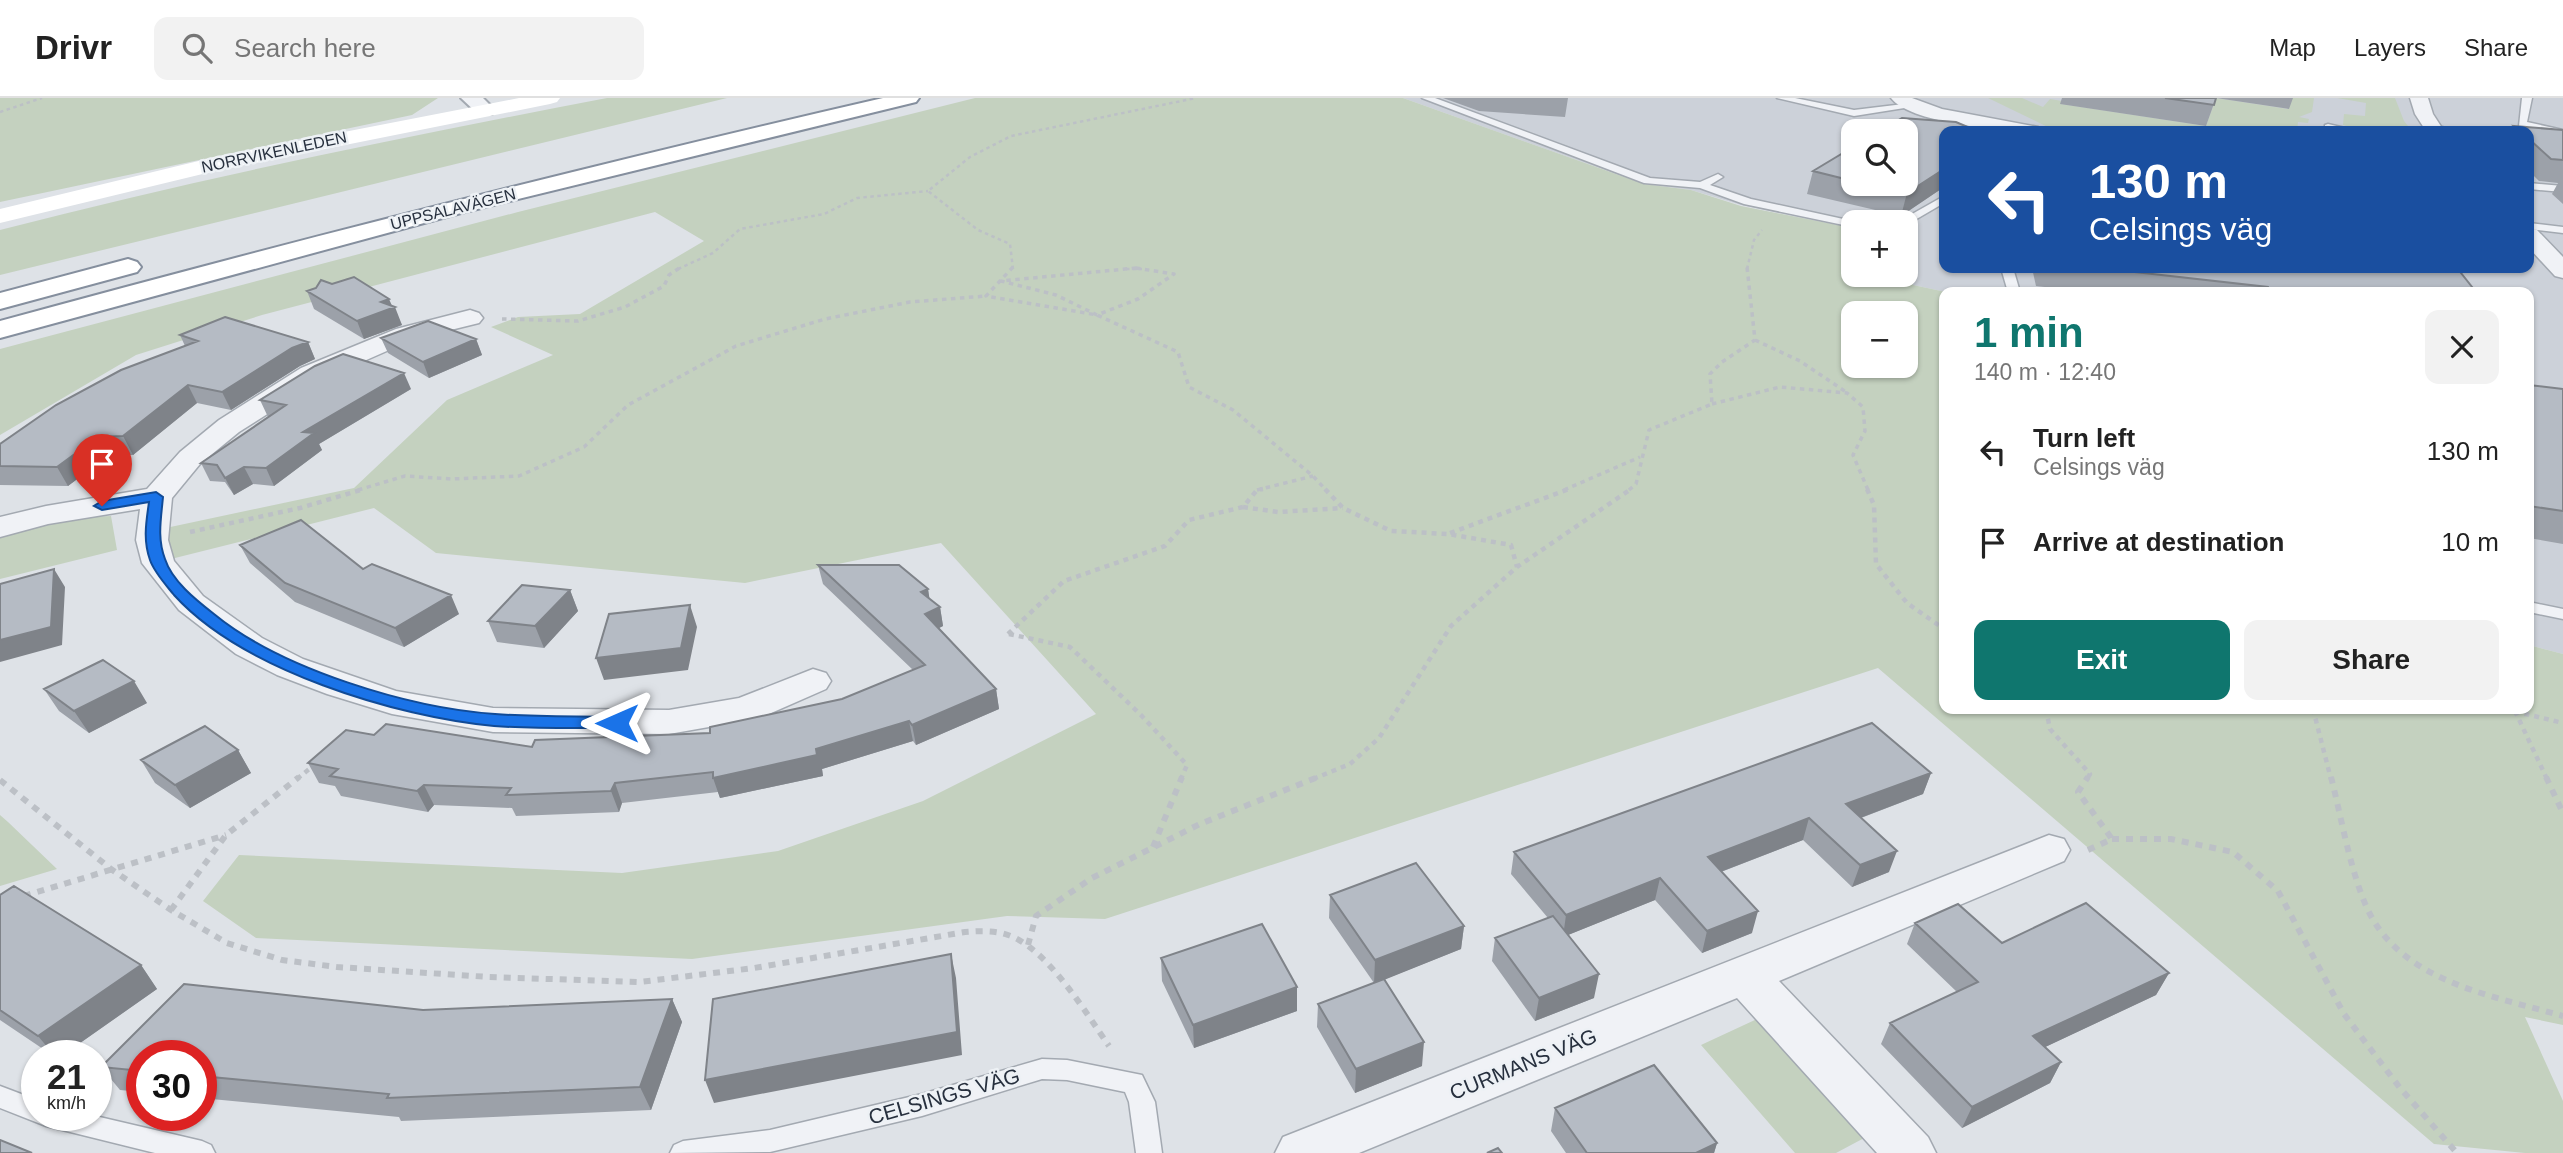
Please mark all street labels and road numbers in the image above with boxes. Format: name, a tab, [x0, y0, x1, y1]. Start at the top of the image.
street label: NORRVIKENLEDEN	[200, 128, 348, 176]
street label: UPPSALAVÄGEN	[389, 185, 517, 233]
street label: CURMANS VÄG	[1446, 1024, 1600, 1104]
street label: CELSINGS VÄG	[866, 1063, 1022, 1129]

